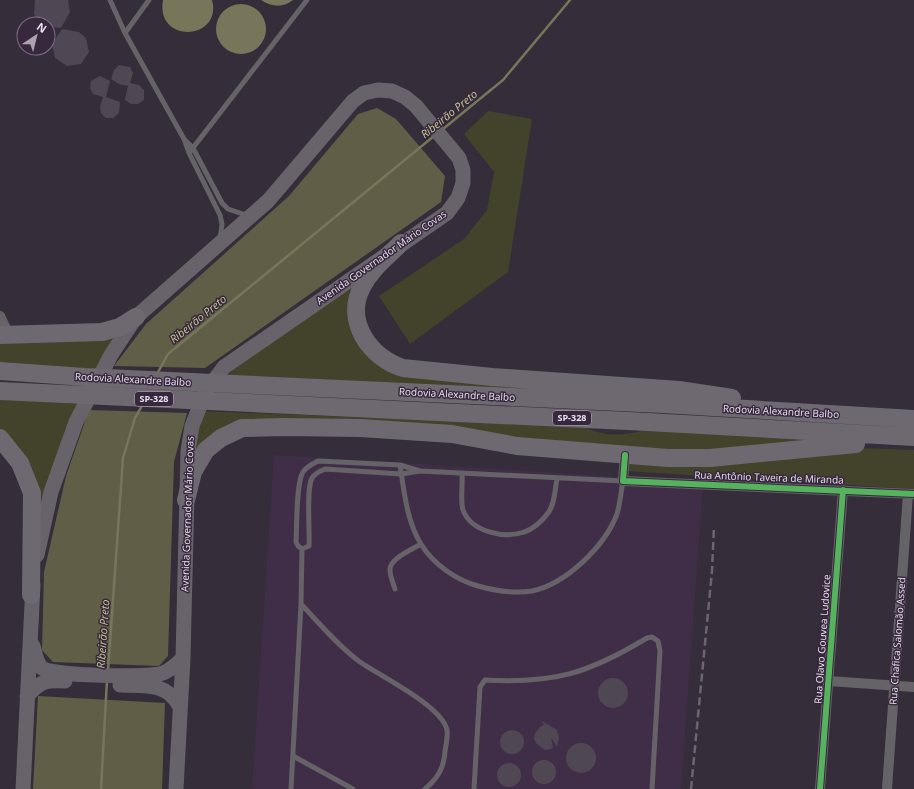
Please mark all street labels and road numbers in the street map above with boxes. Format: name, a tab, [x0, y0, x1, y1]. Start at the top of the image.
street label: Avenida Governador Mário Covas	[313, 206, 449, 307]
street label: Rodovia Alexandre Balbo	[74, 369, 192, 389]
street label: Rodovia Alexandre Balbo	[398, 384, 516, 404]
road number: SP-328	[135, 392, 173, 406]
street label: Rodovia Alexandre Balbo	[722, 401, 840, 421]
road number: SP-328	[553, 411, 591, 425]
street label: Avenida Governador Mário Covas	[177, 436, 197, 592]
street label: Rua Antônio Taveira de Miranda	[694, 467, 844, 487]
street label: Rua Olavo Gouvea Ludovice	[810, 574, 834, 704]
street label: Rua Chafica Salomão Assed	[886, 577, 908, 705]

